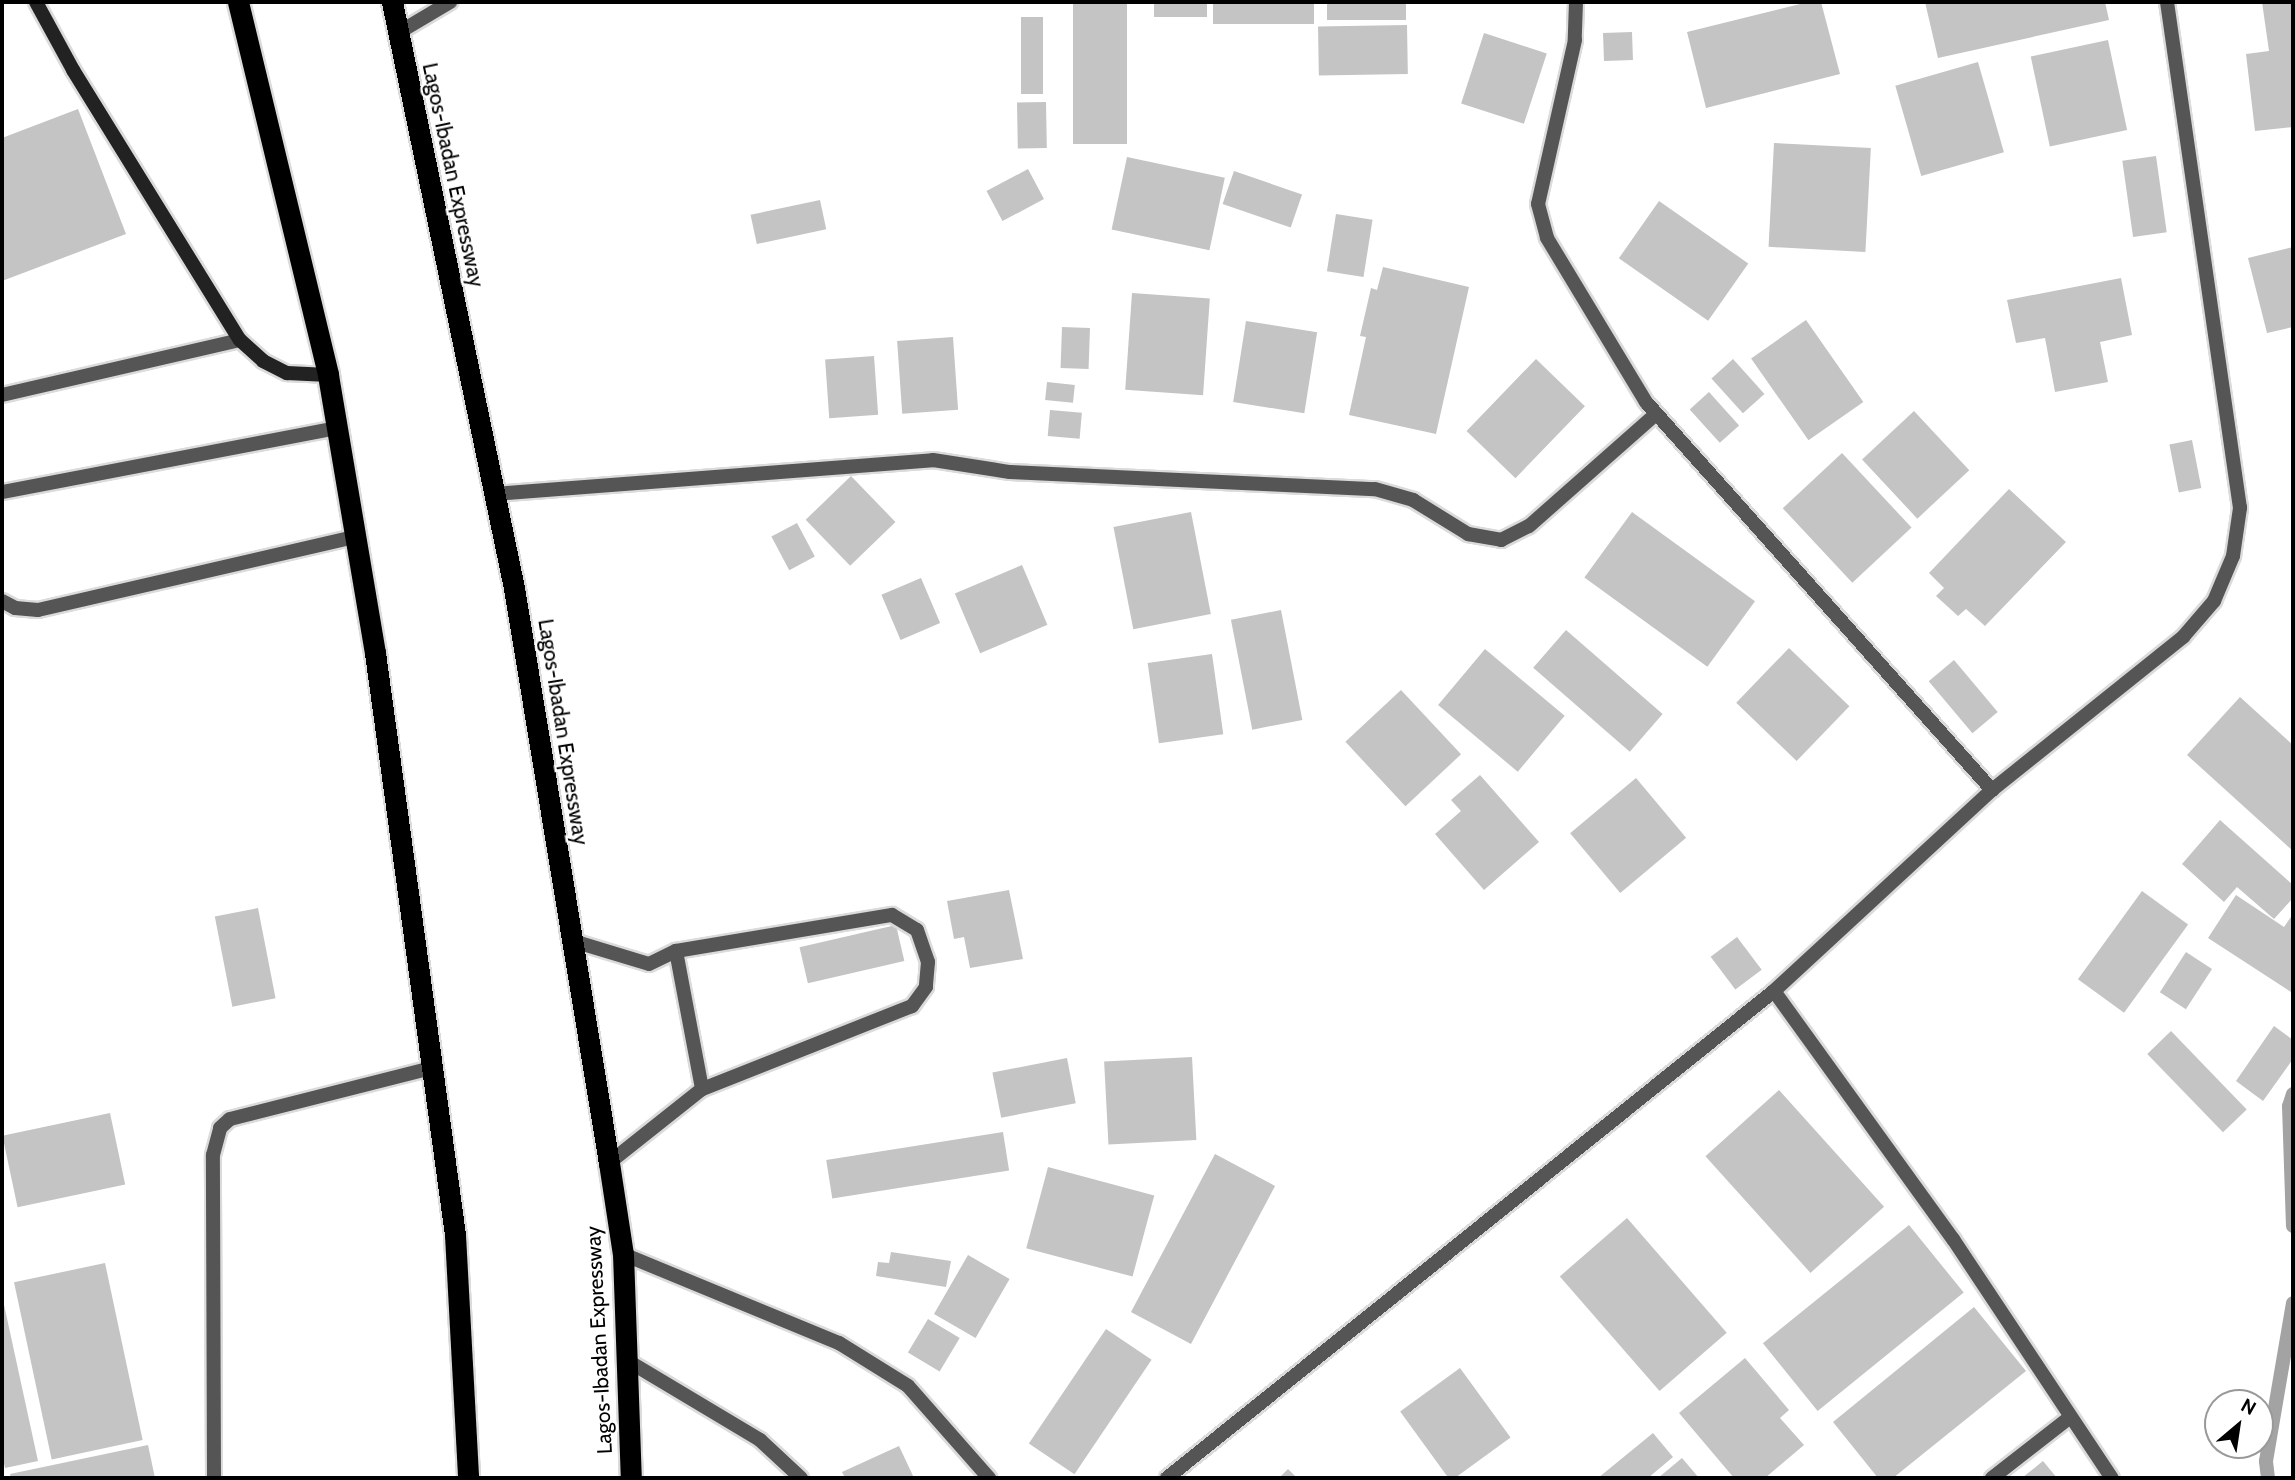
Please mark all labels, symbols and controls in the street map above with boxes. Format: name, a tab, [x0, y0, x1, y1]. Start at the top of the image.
street label: Lagos-Ibadan Expressway	[417, 61, 489, 289]
street label: Lagos-Ibadan Expressway	[533, 617, 593, 847]
street label: Lagos-Ibadan Expressway	[580, 1225, 618, 1455]
north arrow	[2204, 1389, 2274, 1459]
text: N	[2237, 1394, 2260, 1420]

